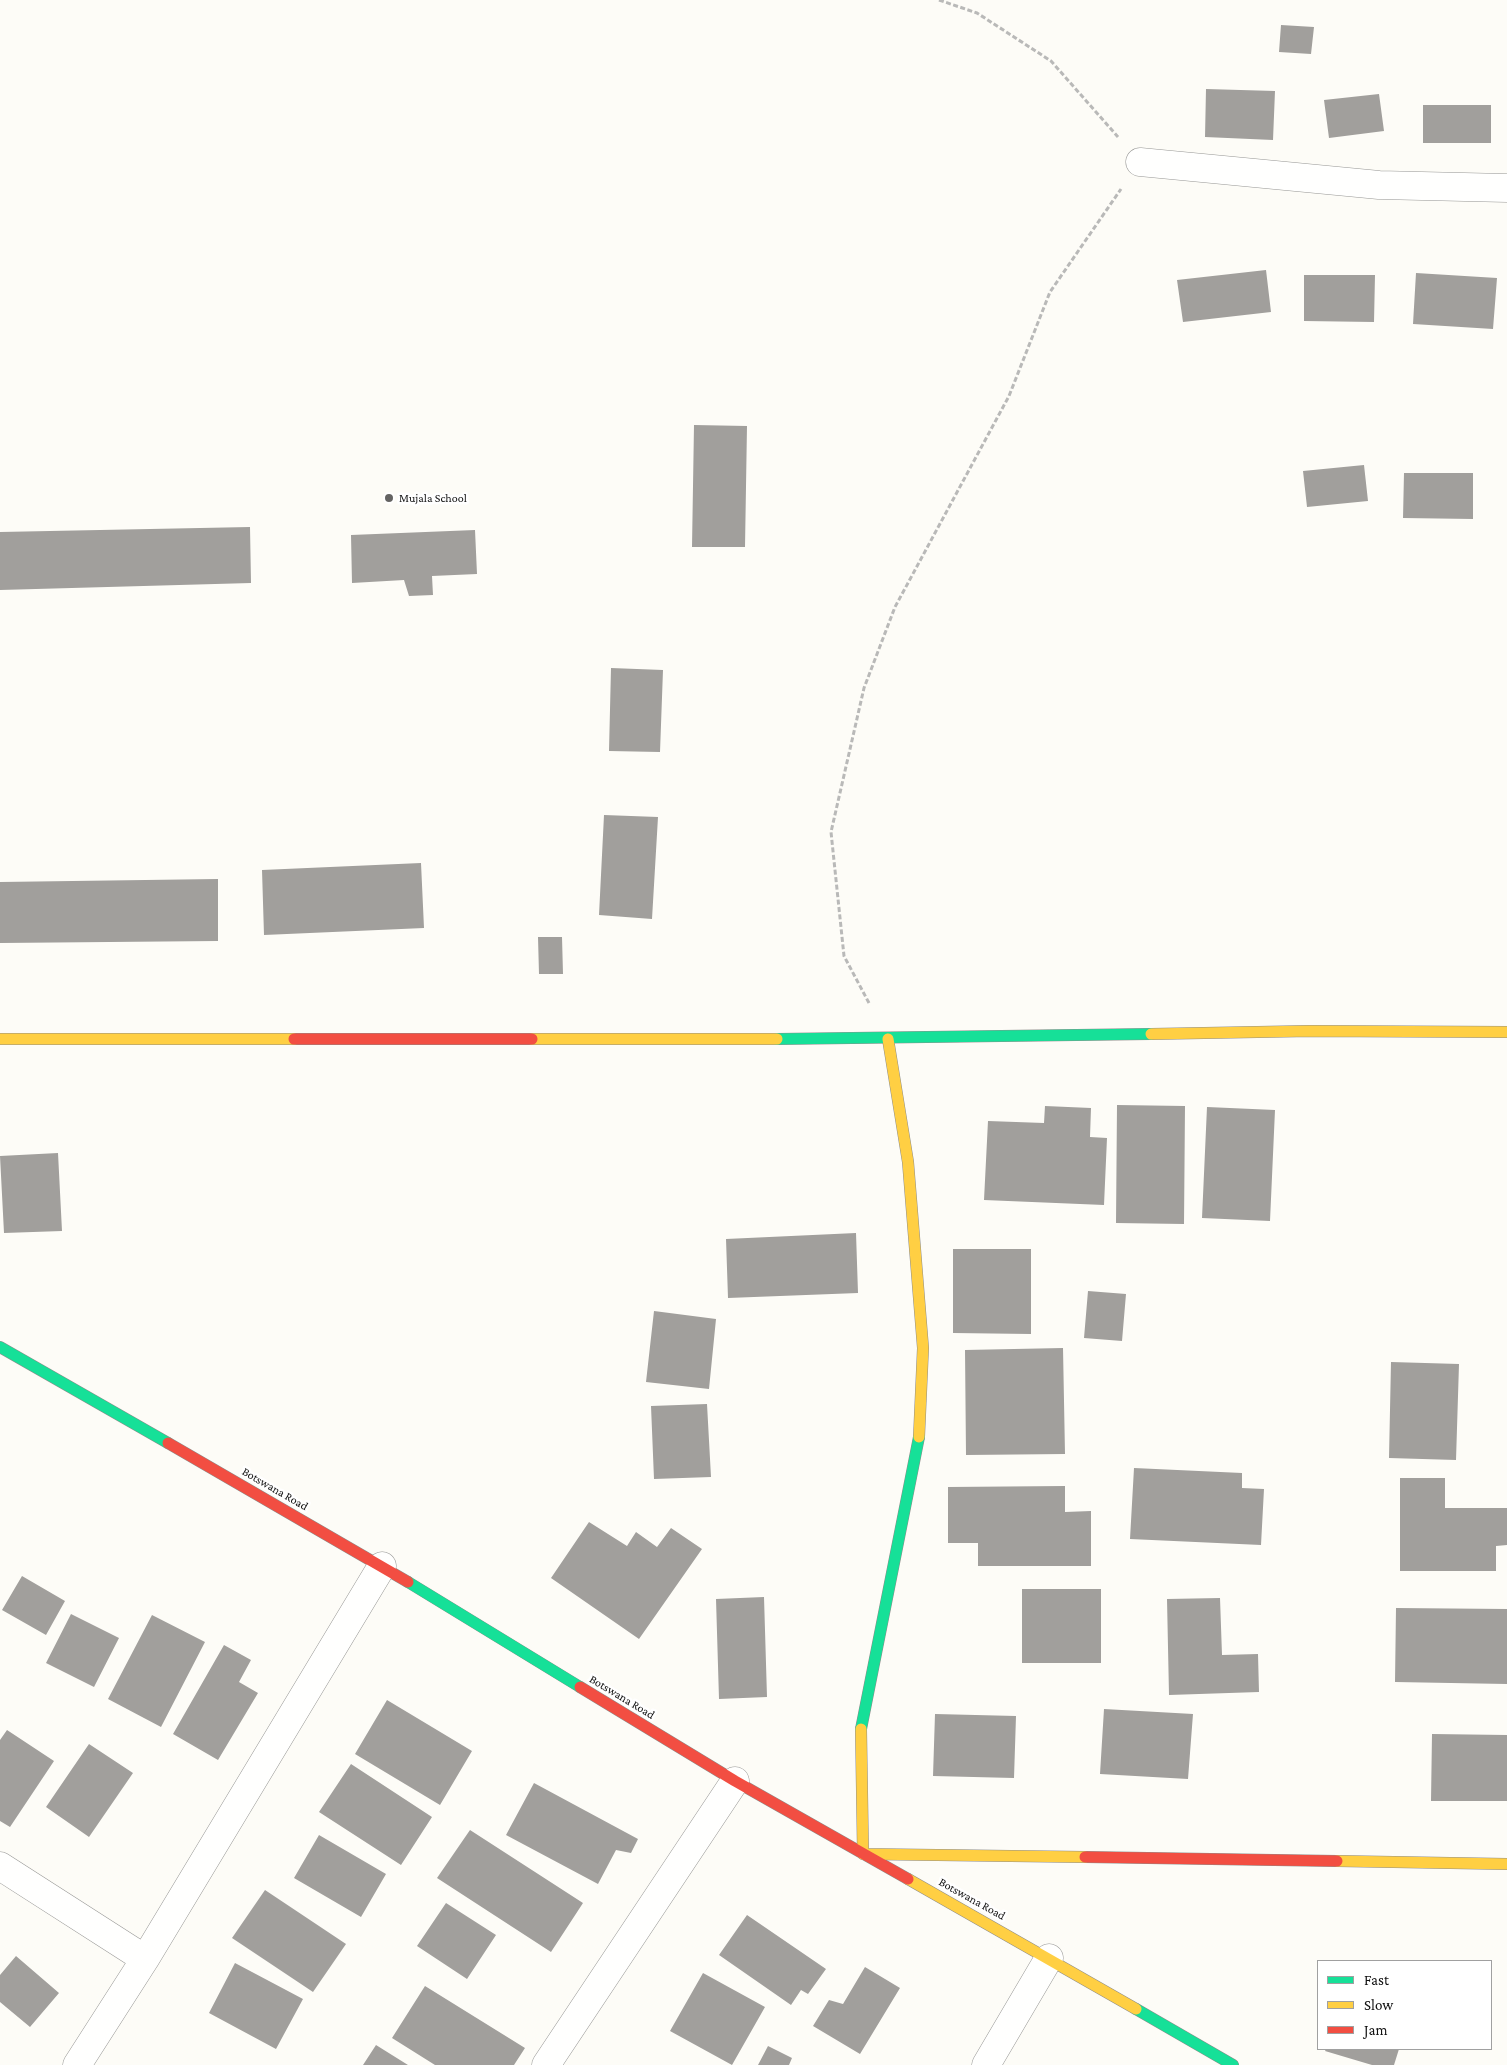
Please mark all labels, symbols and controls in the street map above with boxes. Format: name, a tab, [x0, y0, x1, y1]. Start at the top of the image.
place label: Mujala School	[399, 491, 467, 505]
marker: Mujala School	[383, 492, 395, 504]
street label: Botswana Road	[239, 1464, 311, 1514]
street label: Botswana Road	[587, 1672, 657, 1722]
street label: Botswana Road	[936, 1875, 1008, 1923]
legend	[1317, 1960, 1492, 2050]
text: Fast	[1364, 1972, 1389, 1988]
text: Slow	[1364, 1997, 1393, 2013]
text: Jam	[1364, 2022, 1387, 2038]

